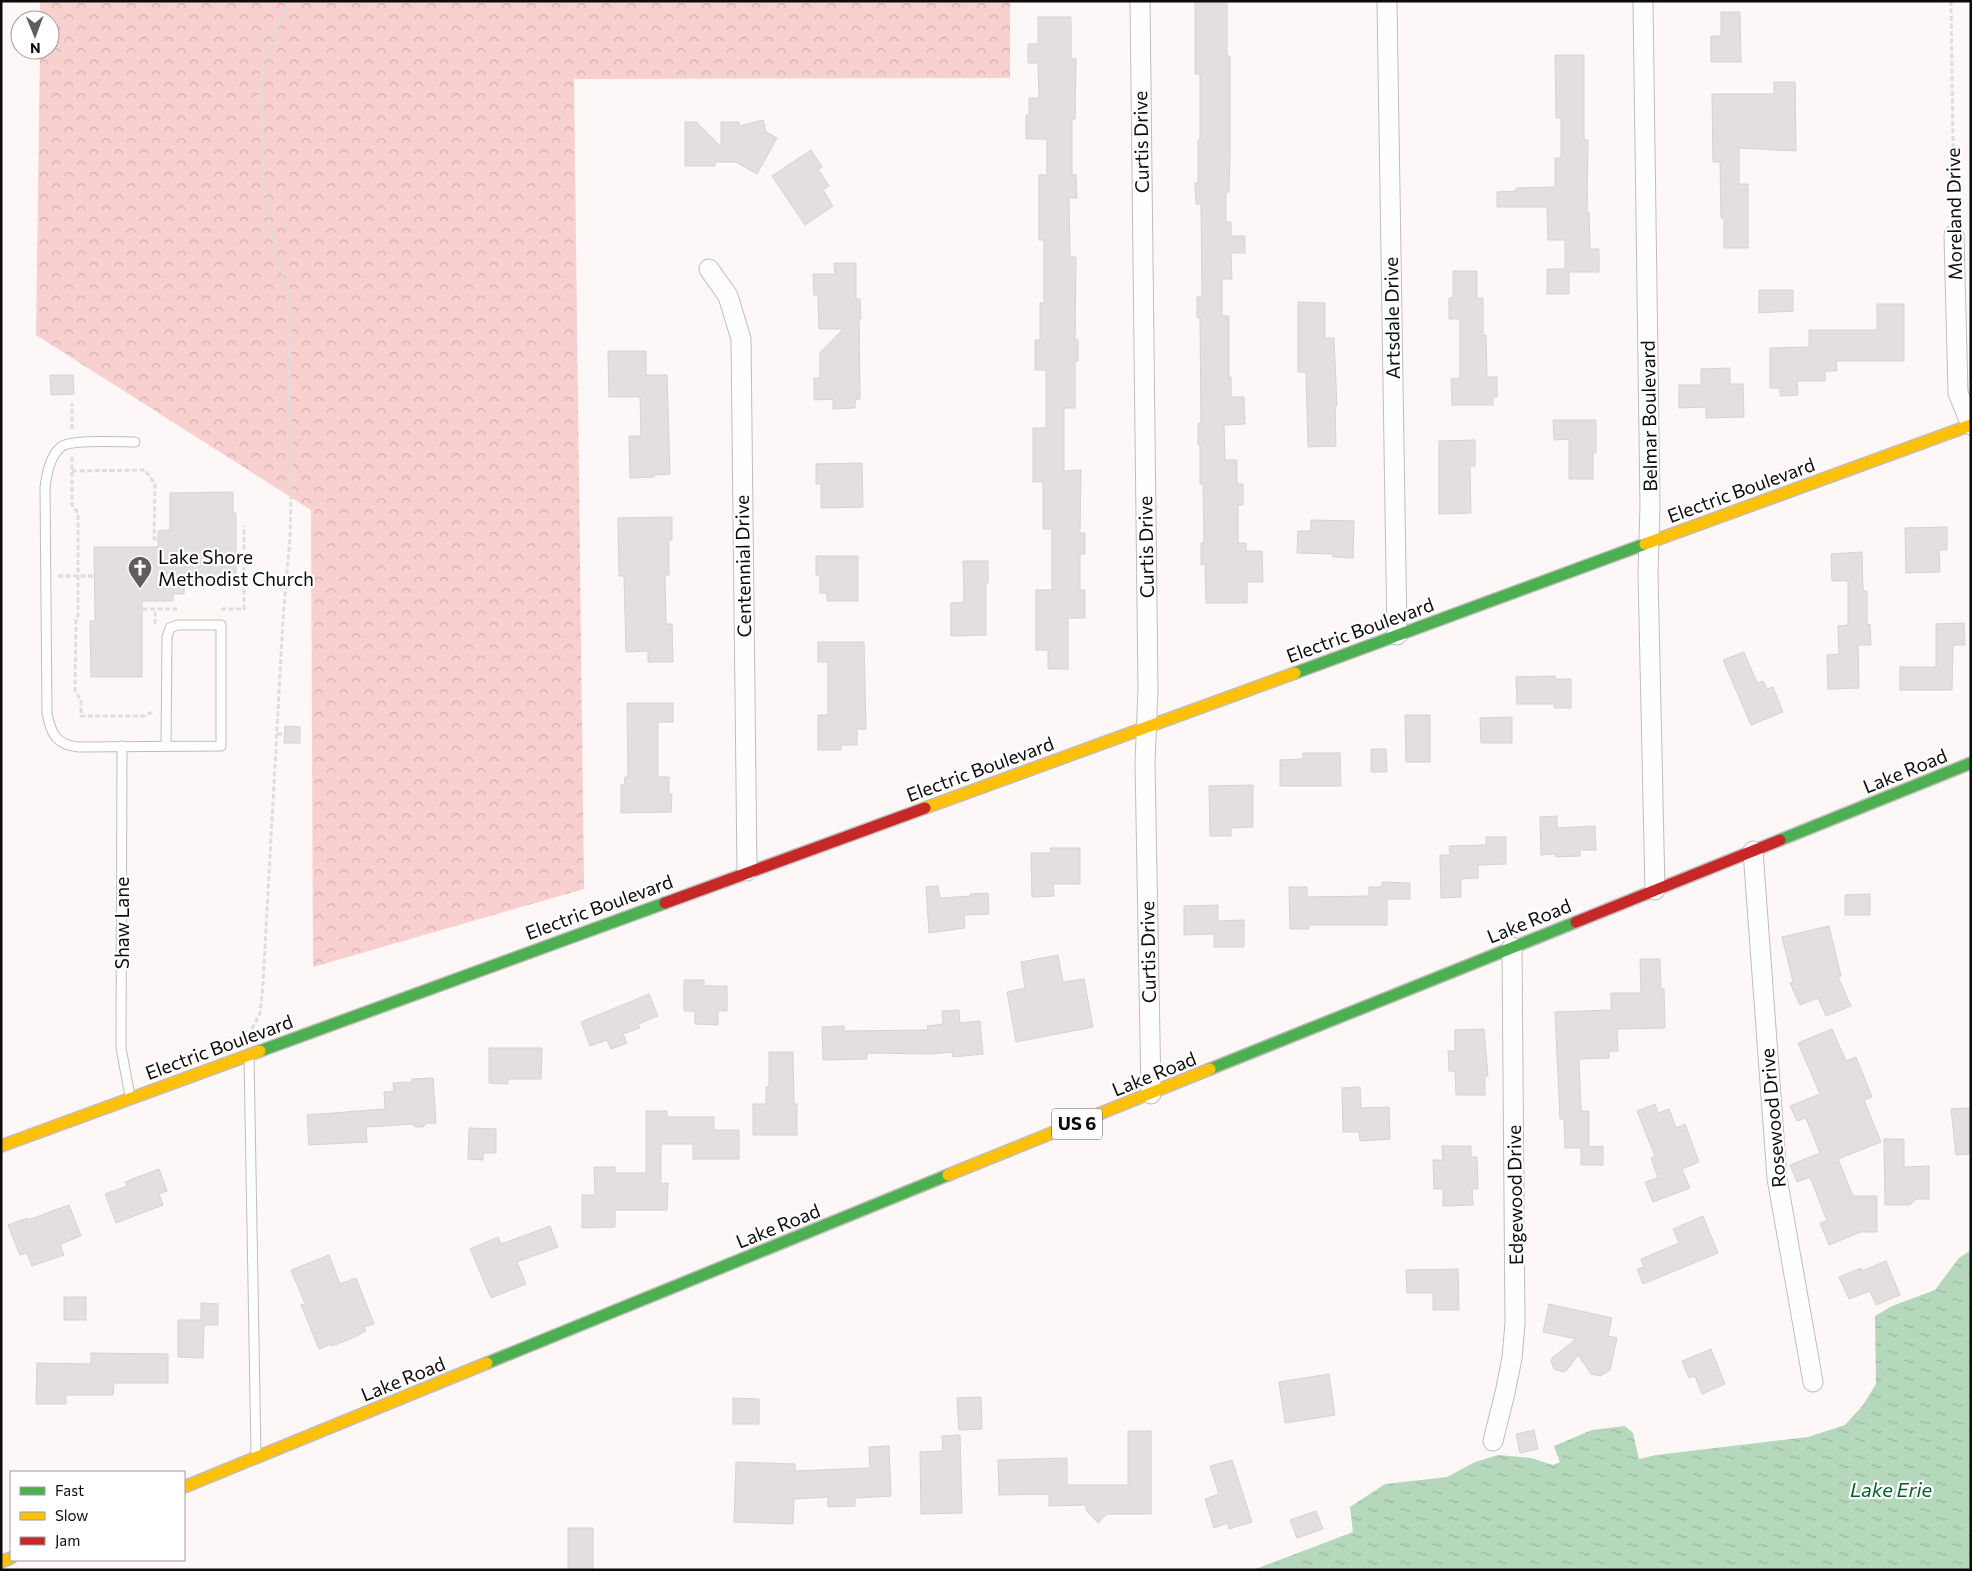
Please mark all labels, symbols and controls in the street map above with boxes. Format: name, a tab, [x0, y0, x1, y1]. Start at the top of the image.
north arrow	[10, 10, 60, 60]
text: N	[30, 40, 41, 57]
street label: Curtis Drive	[1128, 91, 1153, 193]
street label: Moreland Drive	[1941, 147, 1966, 281]
street label: Artsdale Drive	[1379, 257, 1404, 379]
street label: Belmar Boulevard	[1636, 340, 1661, 492]
street label: Electric Boulevard	[1664, 452, 1818, 527]
street label: Centennial Drive	[730, 495, 755, 637]
street label: Curtis Drive	[1133, 496, 1158, 598]
place label: Lake Shore Methodist Church	[158, 545, 314, 590]
church icon: Lake Shore Methodist Church	[127, 555, 153, 589]
street label: Electric Boulevard	[1283, 592, 1437, 667]
street label: Electric Boulevard	[903, 731, 1057, 806]
street label: Lake Road	[1859, 743, 1950, 798]
street label: Electric Boulevard	[522, 869, 676, 944]
street label: Shaw Lane	[110, 877, 133, 969]
street label: Lake Road	[1483, 893, 1574, 948]
street label: Curtis Drive	[1135, 901, 1160, 1003]
street label: Electric Boulevard	[142, 1009, 296, 1084]
street label: Lake Road	[1108, 1046, 1199, 1101]
street label: Rosewood Drive	[1755, 1047, 1790, 1189]
road number: US 6	[1052, 1108, 1102, 1140]
street label: Edgewood Drive	[1502, 1125, 1527, 1265]
street label: Lake Road	[732, 1198, 823, 1253]
street label: Lake Road	[357, 1351, 448, 1406]
legend	[10, 1471, 185, 1561]
water label: Lake Erie	[1850, 1477, 1933, 1501]
text: Fast	[55, 1481, 84, 1499]
text: Slow	[55, 1506, 88, 1524]
text: Jam	[55, 1531, 80, 1549]

